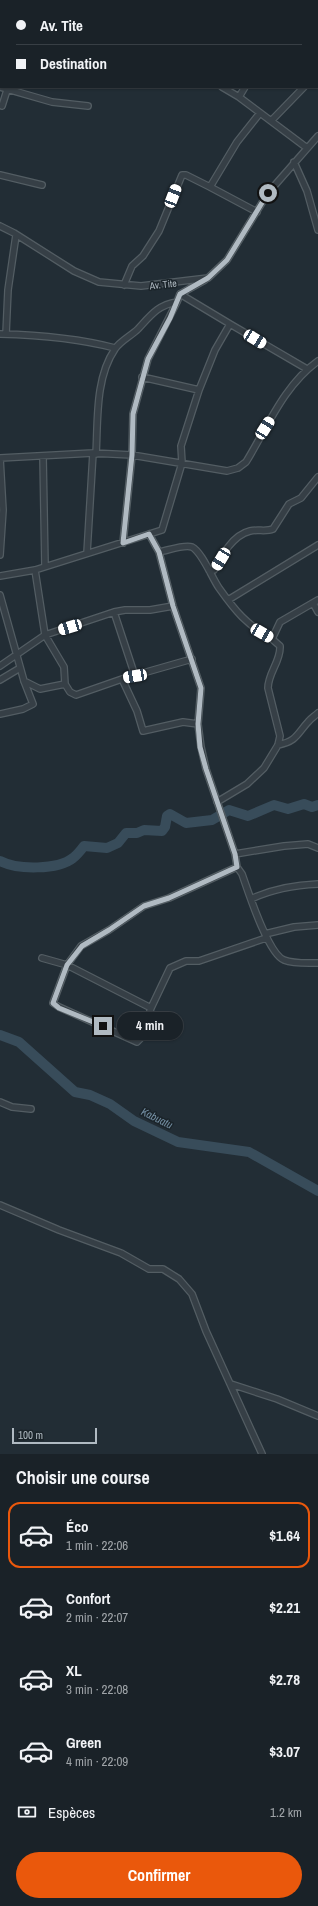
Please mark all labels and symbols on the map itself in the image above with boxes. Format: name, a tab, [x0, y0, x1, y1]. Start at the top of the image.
car	[163, 183, 183, 209]
route start	[259, 184, 277, 202]
street label: Av. Tite	[148, 277, 178, 292]
car	[242, 328, 268, 350]
car	[254, 415, 276, 441]
car	[210, 546, 232, 572]
car	[57, 618, 83, 636]
car	[249, 622, 275, 644]
car	[122, 668, 148, 684]
callout: 4 min	[117, 1012, 183, 1040]
route end	[94, 1017, 112, 1035]
water label: Kabuatu	[139, 1104, 175, 1132]
scale bar	[12, 1426, 97, 1445]

